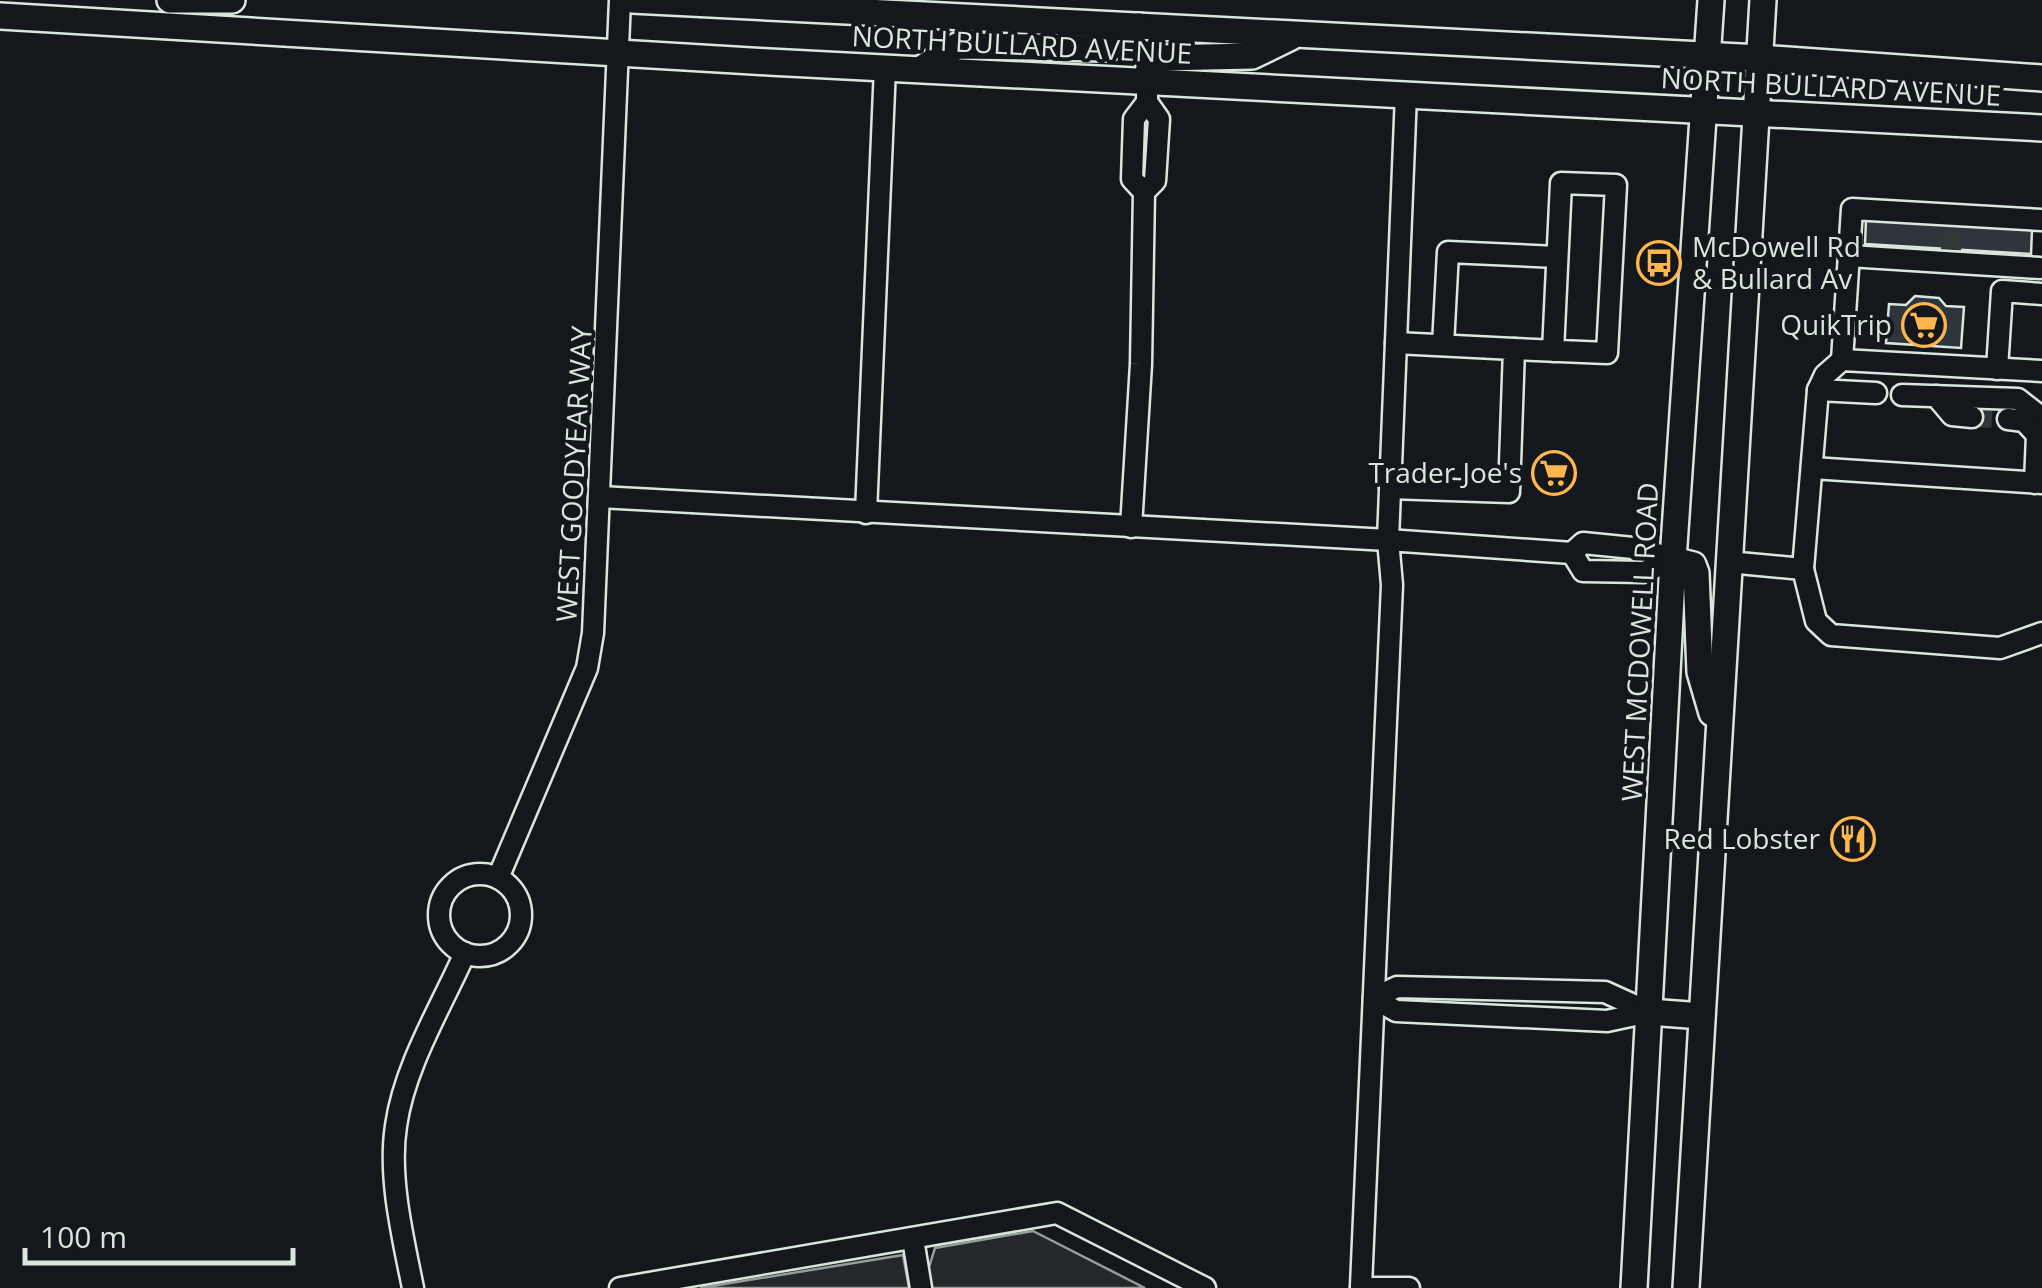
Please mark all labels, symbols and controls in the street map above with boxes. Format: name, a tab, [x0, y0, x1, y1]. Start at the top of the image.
street label: NORTH BULLARD AVENUE	[851, 16, 1193, 72]
street label: NORTH BULLARD AVENUE	[1660, 58, 2002, 114]
place label: McDowell Rd & Bullard Av	[1692, 227, 1861, 297]
bus stop icon: McDowell Rd & Bullard Av	[1636, 240, 1682, 286]
supermarket icon: QuikTrip	[1901, 302, 1947, 348]
place label: QuikTrip	[1780, 305, 1892, 343]
street label: WEST GOODYEAR WAY	[546, 325, 600, 623]
supermarket icon: Trader Joe's	[1531, 450, 1577, 496]
place label: Trader Joe's	[1368, 453, 1522, 491]
street label: WEST MCDOWELL ROAD	[1612, 481, 1666, 802]
restaurant icon: Red Lobster	[1830, 816, 1876, 862]
place label: Red Lobster	[1664, 819, 1821, 857]
scale bar	[25, 1203, 292, 1265]
text: 100 m	[40, 1216, 127, 1257]

